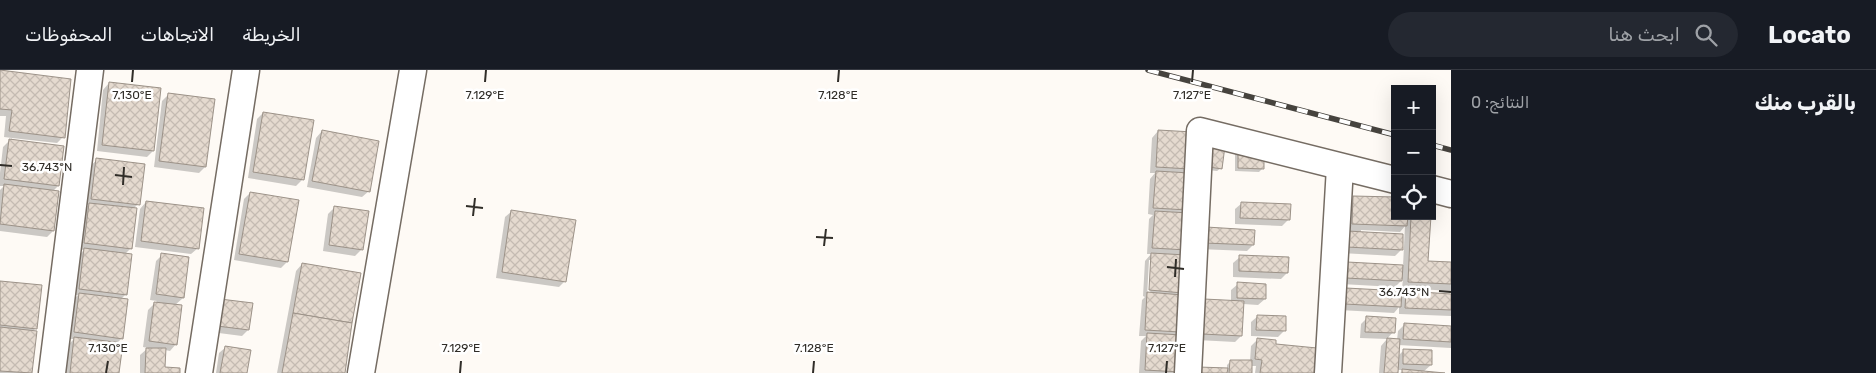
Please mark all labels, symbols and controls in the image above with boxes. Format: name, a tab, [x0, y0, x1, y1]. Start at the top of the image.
search box	[1388, 12, 1738, 57]
icon: search	[1692, 21, 1720, 49]
text: Locato	[1768, 21, 1851, 49]
text: ابحث هنا	[1608, 23, 1680, 46]
text: المحفوظات	[25, 24, 112, 46]
text: الاتجاهات	[140, 24, 214, 46]
text: الخريطة	[242, 24, 301, 46]
map controls	[1391, 85, 1436, 220]
button: +	[1391, 85, 1436, 130]
text: 7.130°E	[112, 88, 152, 102]
text: 7.129°E	[466, 88, 504, 102]
text: 7.128°E	[818, 88, 858, 102]
text: 7.127°E	[1173, 88, 1211, 102]
text: بالقرب منك	[1755, 90, 1856, 115]
text: النتائج: 0	[1471, 93, 1529, 112]
button: −	[1391, 130, 1436, 175]
text: 36.743°N	[22, 160, 72, 174]
button: locate	[1391, 175, 1436, 220]
text: 36.743°N	[1379, 285, 1429, 299]
text: 7.130°E	[88, 341, 128, 355]
text: 7.129°E	[442, 341, 480, 355]
text: 7.128°E	[794, 341, 834, 355]
text: 7.127°E	[1148, 341, 1186, 355]

